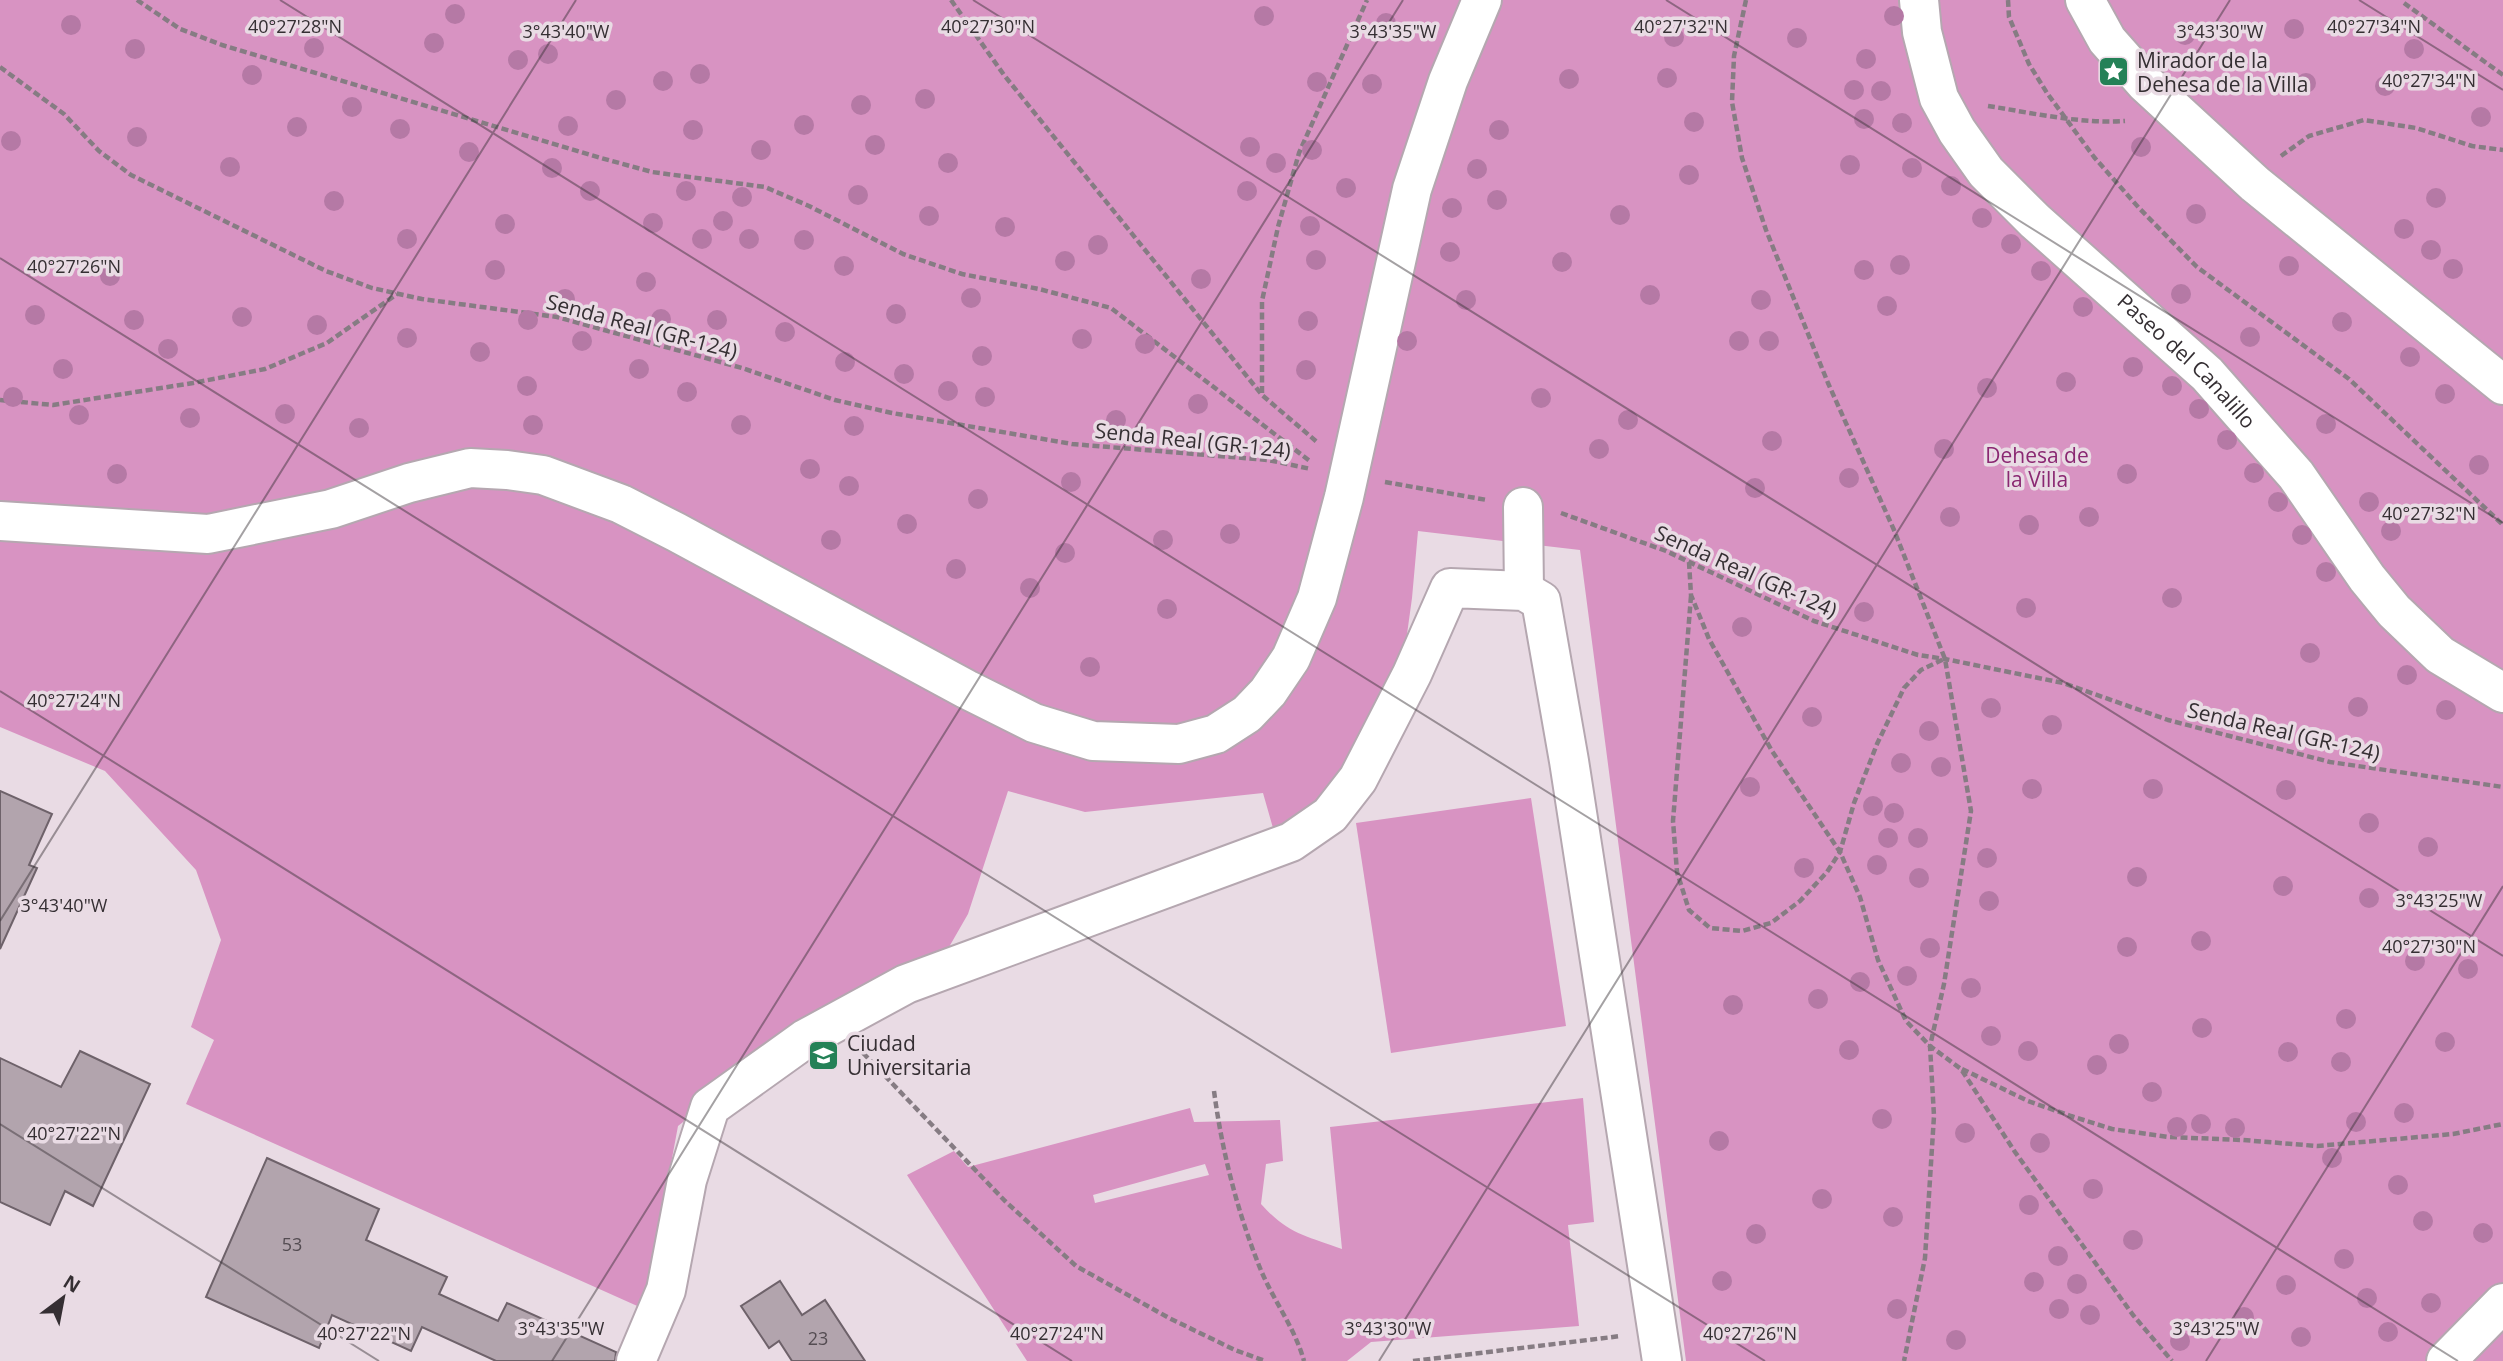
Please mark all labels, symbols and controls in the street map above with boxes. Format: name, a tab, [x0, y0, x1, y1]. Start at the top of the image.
text: 40°27'28"N	[248, 14, 342, 38]
text: 40°27'30"N	[941, 14, 1035, 38]
text: 40°27'32"N	[1634, 14, 1728, 38]
text: 40°27'34"N	[2327, 14, 2421, 38]
text: 3°43'40"W	[523, 19, 610, 43]
text: 3°43'35"W	[1350, 19, 1437, 43]
text: 3°43'30"W	[2177, 19, 2264, 43]
place label: Mirador de la Dehesa de la Villa	[2137, 46, 2308, 98]
place icon: Mirador de la Dehesa de la Villa	[2097, 55, 2131, 89]
text: 40°27'34"N	[2382, 68, 2476, 92]
text: 40°27'26"N	[27, 254, 121, 278]
street label: Senda Real (GR-124)	[543, 287, 741, 365]
street label: Paseo del Canalillo	[2112, 287, 2262, 434]
street label: Senda Real (GR-124)	[1094, 416, 1292, 464]
park label: Dehesa de la Villa	[1985, 441, 2089, 493]
text: 40°27'32"N	[2382, 501, 2476, 525]
street label: Senda Real (GR-124)	[1650, 518, 1842, 624]
text: 40°27'24"N	[27, 688, 121, 712]
street label: Senda Real (GR-124)	[2185, 695, 2383, 767]
text: 3°43'25"W	[2396, 888, 2483, 912]
text: 3°43'40"W	[21, 893, 108, 917]
text: 40°27'30"N	[2382, 934, 2476, 958]
place label: Ciudad Universitaria	[847, 1029, 971, 1081]
school or university icon: Ciudad Universitaria	[807, 1038, 841, 1072]
text: 40°27'22"N	[27, 1121, 121, 1145]
house number: 53	[282, 1232, 302, 1256]
north arrow	[28, 1263, 98, 1333]
text: N	[59, 1268, 85, 1299]
text: 3°43'35"W	[518, 1316, 605, 1340]
text: 3°43'30"W	[1345, 1316, 1432, 1340]
text: 3°43'25"W	[2173, 1316, 2260, 1340]
text: 40°27'22"N	[317, 1321, 411, 1345]
text: 40°27'24"N	[1010, 1321, 1104, 1345]
text: 40°27'26"N	[1703, 1321, 1797, 1345]
house number: 23	[808, 1326, 828, 1350]

